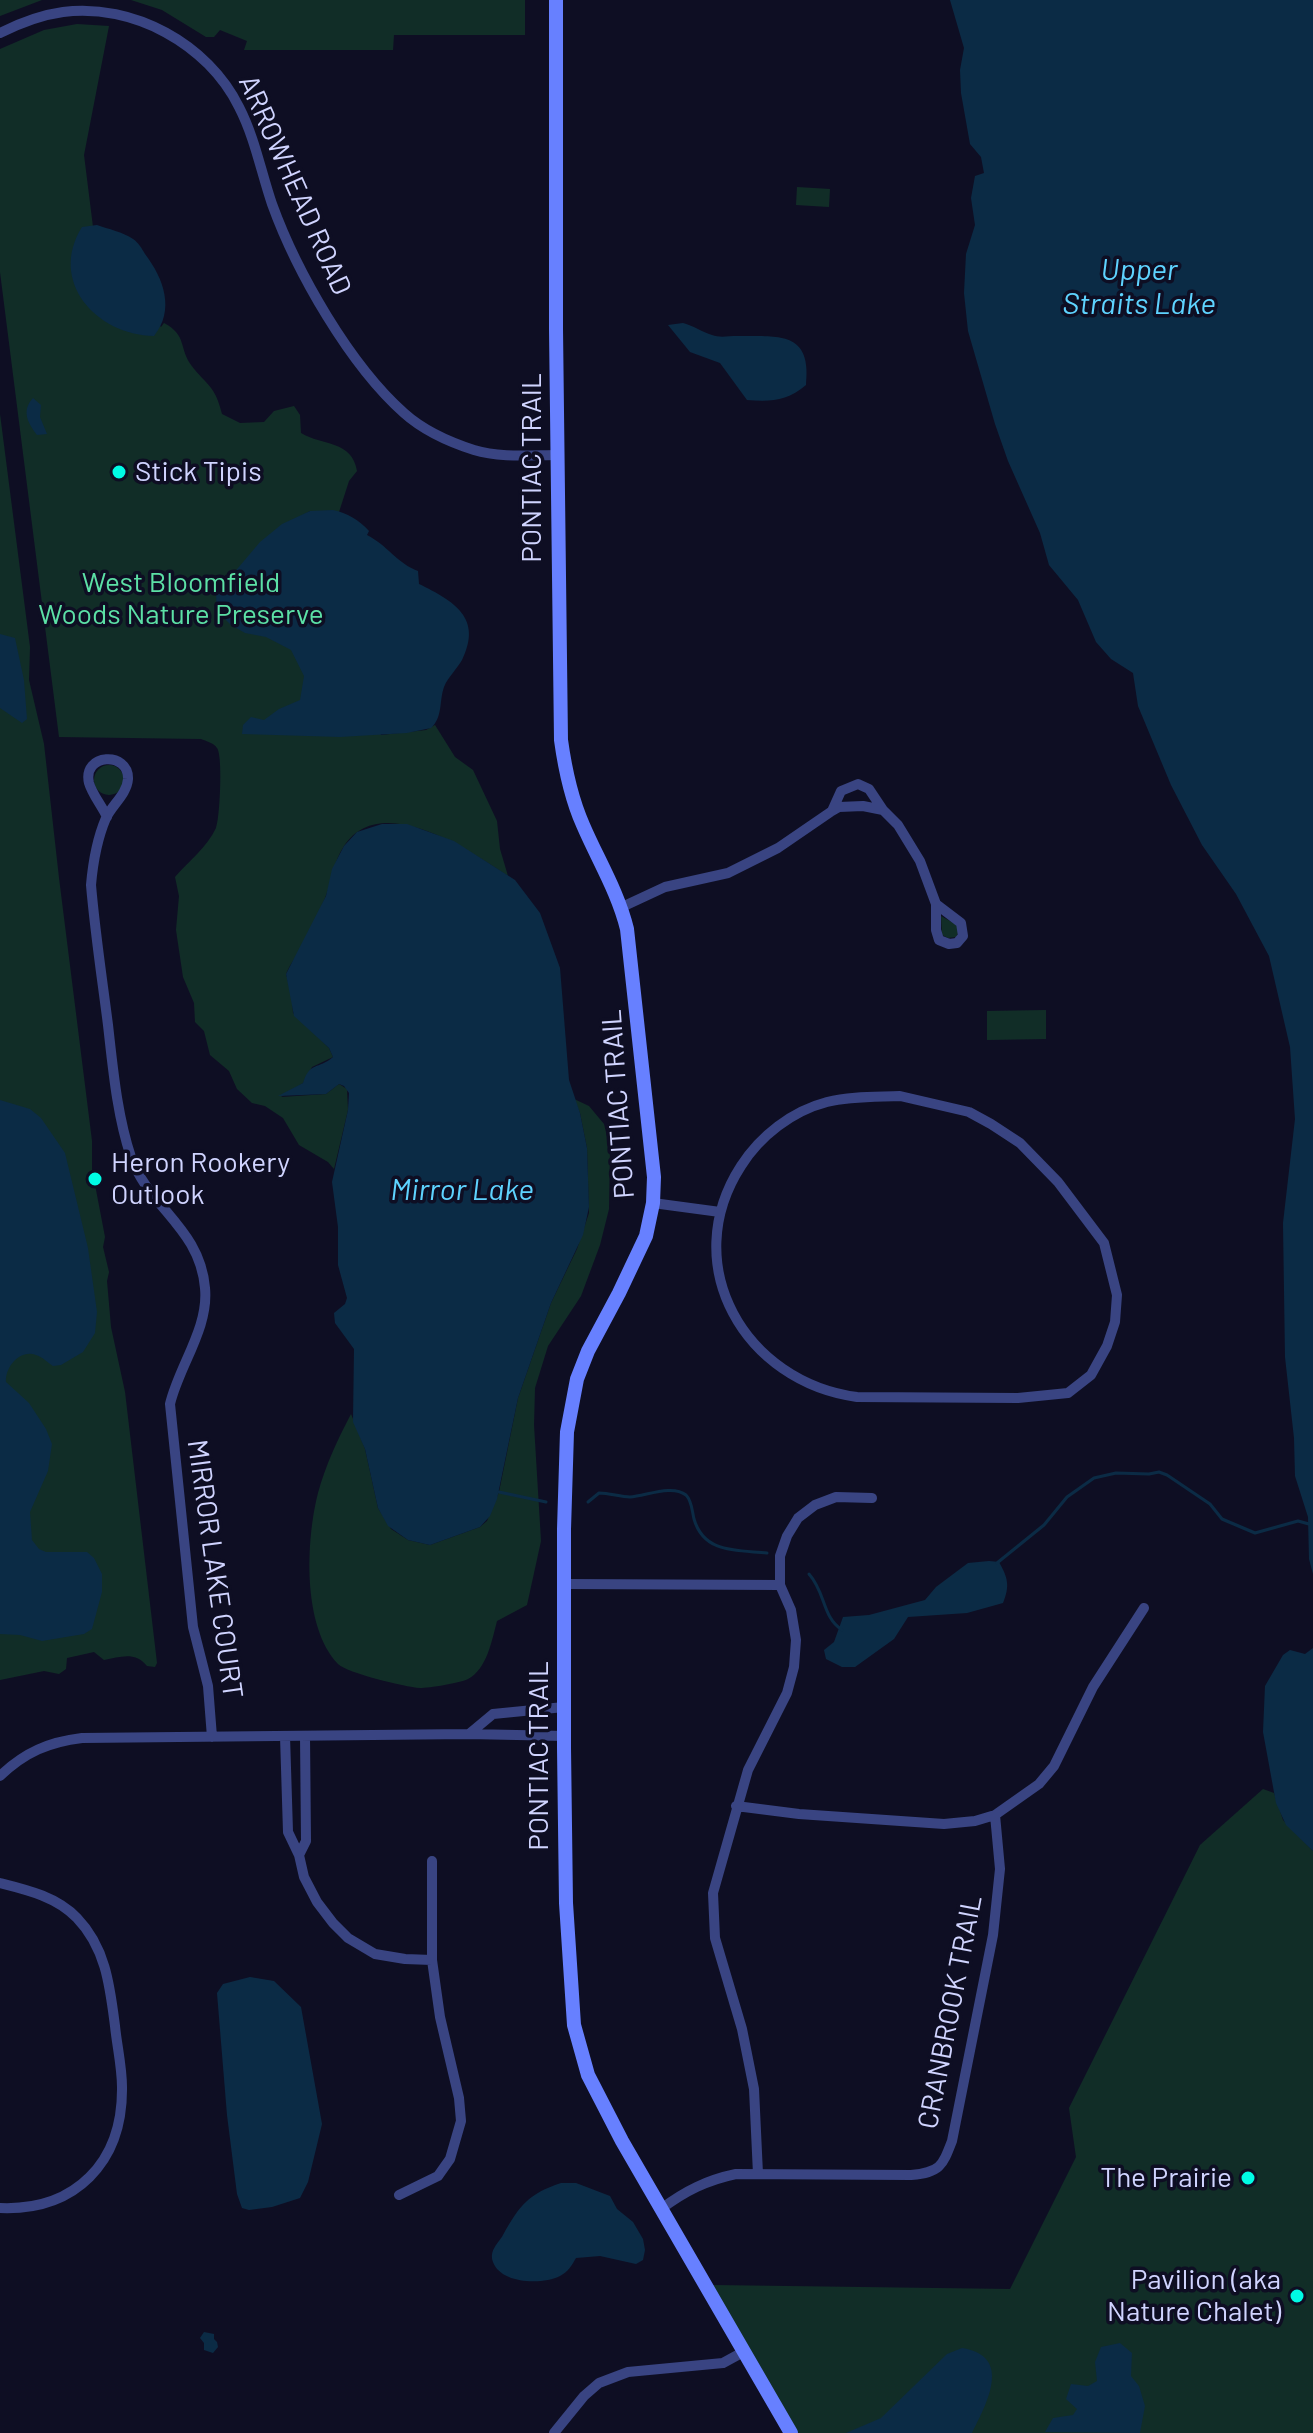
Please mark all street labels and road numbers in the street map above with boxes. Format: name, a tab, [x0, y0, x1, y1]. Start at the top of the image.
street label: ARROWHEAD ROAD	[231, 70, 359, 300]
street label: PONTIAC TRAIL	[515, 373, 549, 563]
street label: PONTIAC TRAIL	[595, 1008, 641, 1200]
street label: MIRROR LAKE COURT	[180, 1437, 250, 1701]
street label: PONTIAC TRAIL	[522, 1661, 556, 1851]
street label: CRANBROOK TRAIL	[911, 1892, 989, 2132]

